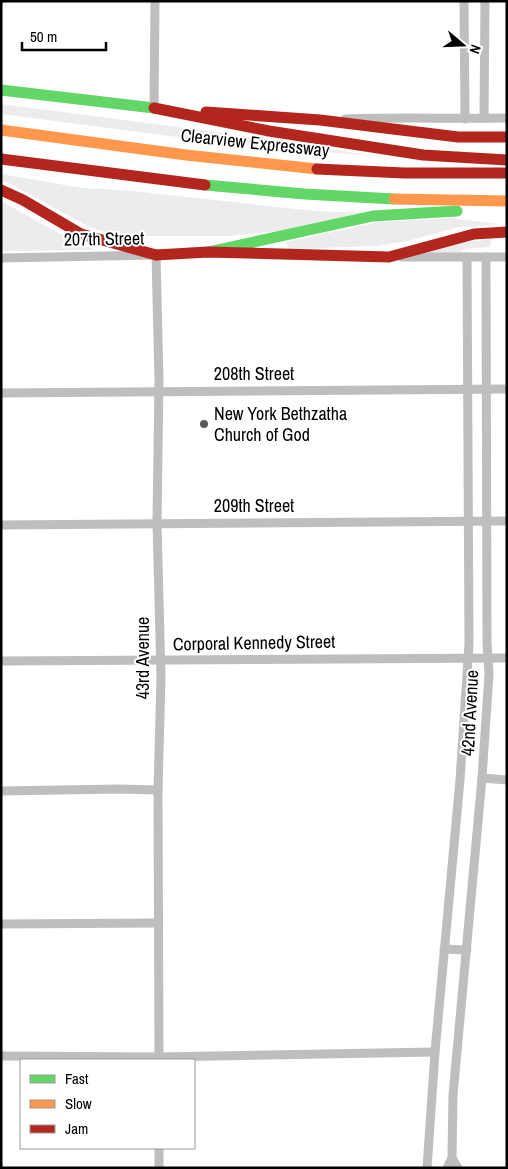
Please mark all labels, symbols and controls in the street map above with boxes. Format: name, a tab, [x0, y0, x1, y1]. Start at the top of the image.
scale bar	[22, 20, 106, 52]
north arrow	[438, 20, 488, 70]
text: 50 m	[30, 26, 57, 47]
text: N	[465, 42, 485, 56]
street label: Clearview Expressway	[180, 122, 331, 163]
street label: 207th Street	[64, 225, 144, 252]
street label: 208th Street	[214, 361, 294, 386]
place label: New York Bethzatha Church of God	[214, 401, 347, 447]
marker: New York Bethzatha Church of God	[198, 418, 210, 430]
street label: 209th Street	[214, 493, 294, 518]
street label: 43rd Avenue	[130, 617, 155, 699]
street label: Corporal Kennedy Street	[173, 629, 335, 656]
street label: 42nd Avenue	[455, 669, 484, 757]
legend	[20, 1059, 195, 1149]
text: Fast	[65, 1068, 89, 1089]
text: Slow	[65, 1093, 92, 1114]
text: Jam	[65, 1118, 88, 1139]

